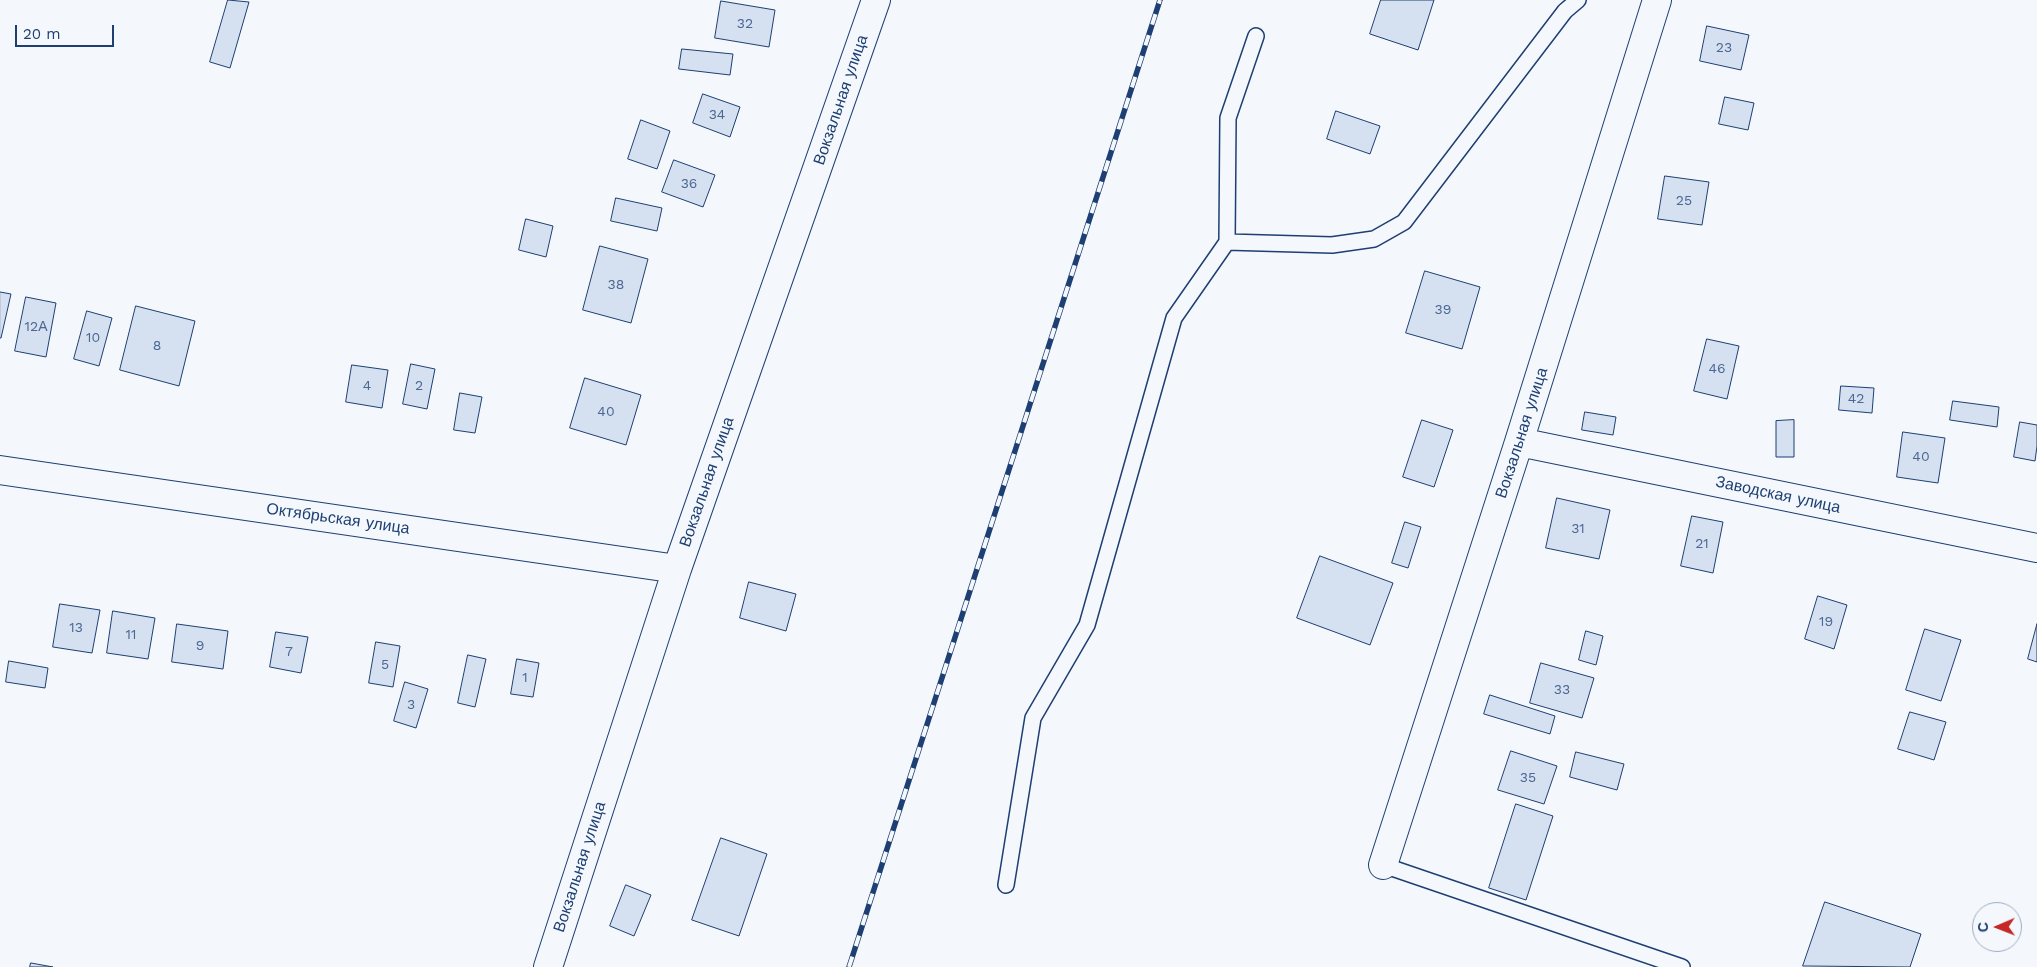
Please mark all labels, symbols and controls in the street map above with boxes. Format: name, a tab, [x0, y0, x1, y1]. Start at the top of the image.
scale bar	[18, 15, 116, 47]
house number: 32	[737, 16, 753, 32]
text: 20 m	[23, 25, 61, 43]
street label: Вокзальная улица	[810, 32, 872, 168]
house number: 23	[1716, 40, 1732, 56]
house number: 34	[709, 107, 725, 123]
house number: 36	[681, 176, 697, 192]
house number: 25	[1676, 193, 1692, 209]
house number: 38	[608, 277, 624, 293]
house number: 39	[1435, 302, 1451, 318]
house number: 12А	[25, 319, 47, 335]
house number: 10	[86, 330, 100, 346]
house number: 8	[153, 338, 161, 354]
house number: 46	[1708, 361, 1726, 377]
street label: Вокзальная улица	[1492, 365, 1552, 501]
house number: 4	[363, 378, 371, 394]
house number: 2	[415, 378, 423, 394]
house number: 42	[1848, 391, 1864, 407]
house number: 40	[597, 404, 615, 420]
street label: Вокзальная улица	[676, 414, 738, 550]
house number: 40	[1912, 449, 1930, 465]
street label: Заводская улица	[1714, 472, 1842, 518]
street label: Октябрьская улица	[265, 499, 411, 539]
house number: 31	[1571, 521, 1585, 537]
house number: 21	[1695, 536, 1709, 552]
house number: 19	[1819, 614, 1833, 630]
house number: 13	[69, 620, 83, 636]
house number: 11	[126, 627, 136, 643]
house number: 9	[196, 638, 204, 654]
house number: 7	[285, 644, 293, 660]
house number: 5	[381, 657, 389, 673]
house number: 1	[522, 670, 528, 686]
house number: 33	[1554, 682, 1570, 698]
house number: 3	[407, 697, 415, 713]
house number: 35	[1520, 770, 1536, 786]
street label: Вокзальная улица	[550, 799, 610, 935]
north arrow	[1972, 902, 2022, 952]
text: С	[1975, 922, 1991, 932]

